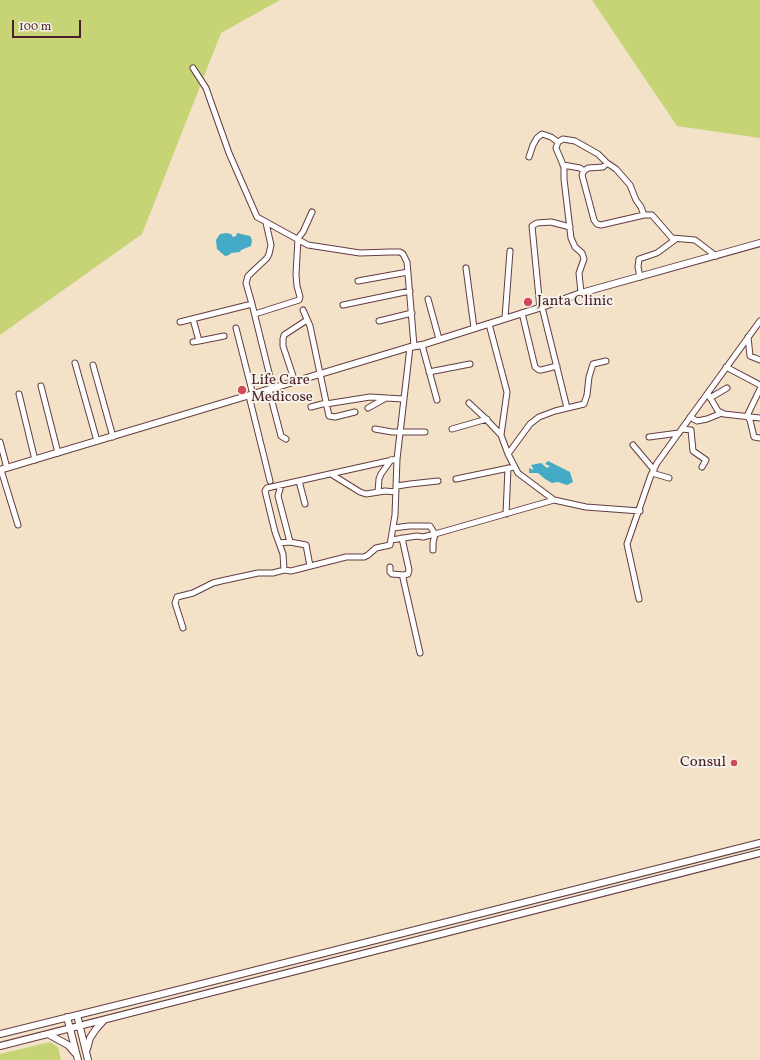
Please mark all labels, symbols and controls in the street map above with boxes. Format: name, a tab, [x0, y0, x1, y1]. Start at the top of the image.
scale bar	[14, 12, 83, 38]
text: 100 m	[19, 19, 51, 35]
place label: Janta Clinic	[537, 293, 613, 311]
marker: Janta Clinic	[522, 296, 534, 308]
place label: Life Care Medicose	[251, 372, 313, 407]
marker: Life Care Medicose	[236, 384, 248, 396]
place label: Consul	[680, 754, 726, 772]
marker: Consul	[729, 758, 739, 768]

